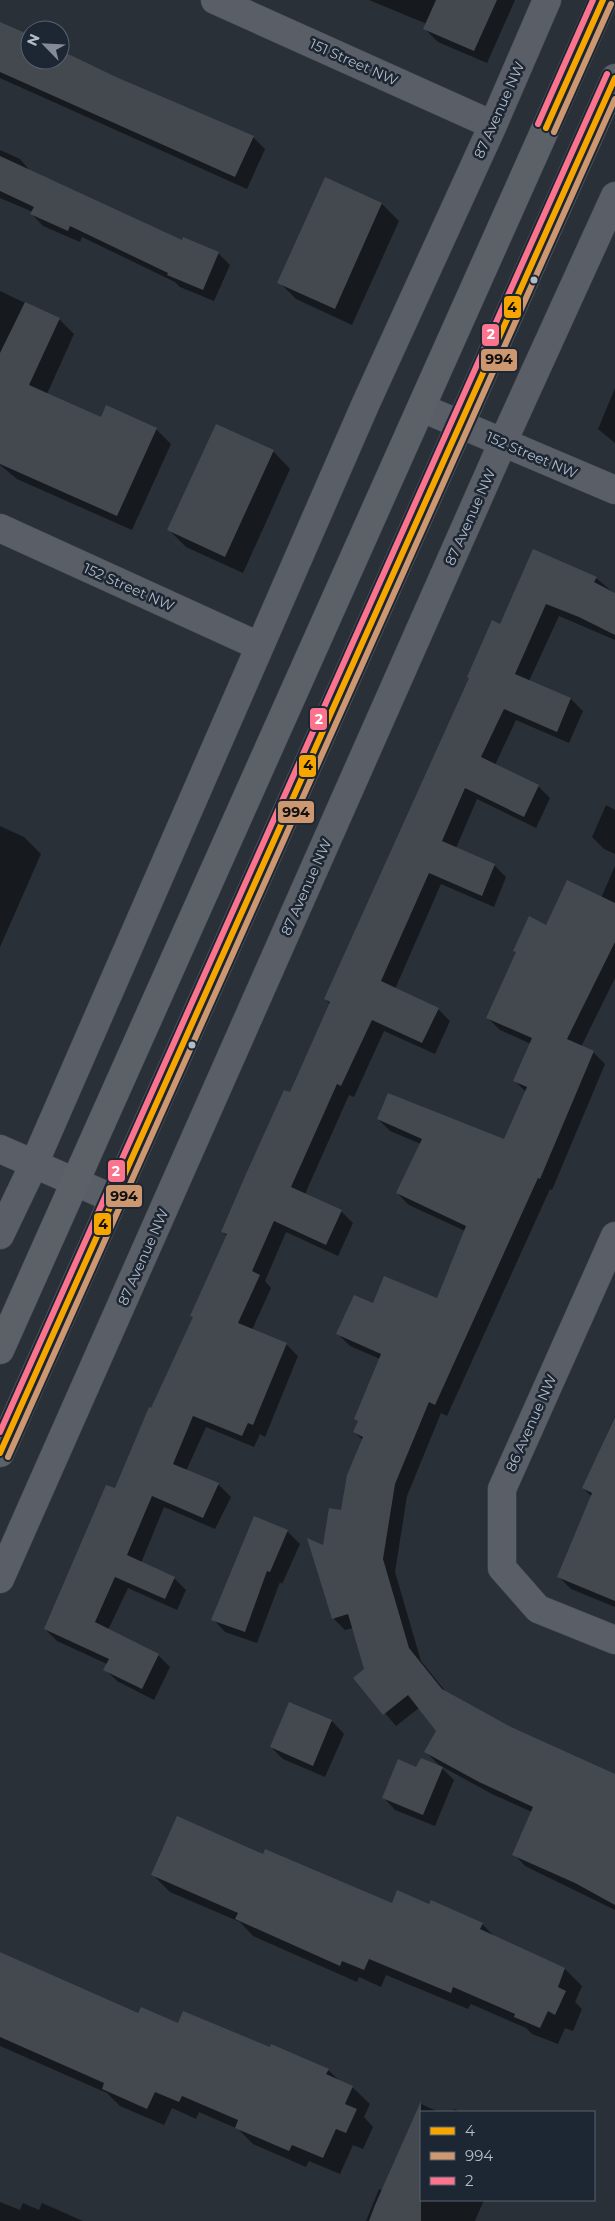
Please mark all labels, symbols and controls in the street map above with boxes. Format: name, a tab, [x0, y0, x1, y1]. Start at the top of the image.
north arrow	[20, 20, 70, 70]
text: N	[23, 31, 44, 49]
street label: 151 Street NW	[307, 35, 401, 90]
street label: 87 Avenue NW	[470, 58, 529, 161]
unlabelled marker	[529, 275, 539, 285]
line badge: 4	[503, 295, 522, 319]
text: 4	[507, 298, 517, 316]
line badge: 2	[481, 323, 500, 347]
text: 2	[487, 325, 495, 343]
line badge: 994	[480, 348, 518, 372]
text: 994	[485, 350, 513, 368]
street label: 152 Street NW	[484, 428, 581, 482]
street label: 87 Avenue NW	[441, 465, 500, 568]
street label: 152 Street NW	[81, 559, 177, 615]
line badge: 2	[309, 707, 328, 731]
text: 2	[315, 710, 323, 728]
line badge: 4	[298, 754, 317, 778]
text: 4	[303, 756, 313, 774]
line badge: 994	[277, 800, 315, 824]
text: 994	[282, 803, 310, 821]
street label: 87 Avenue NW	[277, 835, 336, 938]
unlabelled marker	[187, 1040, 197, 1050]
line badge: 2	[107, 1159, 126, 1183]
text: 2	[112, 1162, 120, 1180]
line badge: 994	[105, 1184, 143, 1208]
text: 994	[110, 1187, 138, 1205]
street label: 87 Avenue NW	[114, 1205, 173, 1308]
line badge: 4	[93, 1212, 112, 1236]
text: 4	[98, 1215, 108, 1233]
street label: 86 Avenue NW	[502, 1371, 561, 1474]
legend	[420, 2111, 595, 2201]
text: 4	[465, 2121, 475, 2140]
text: 994	[465, 2146, 493, 2165]
text: 2	[465, 2171, 474, 2190]

